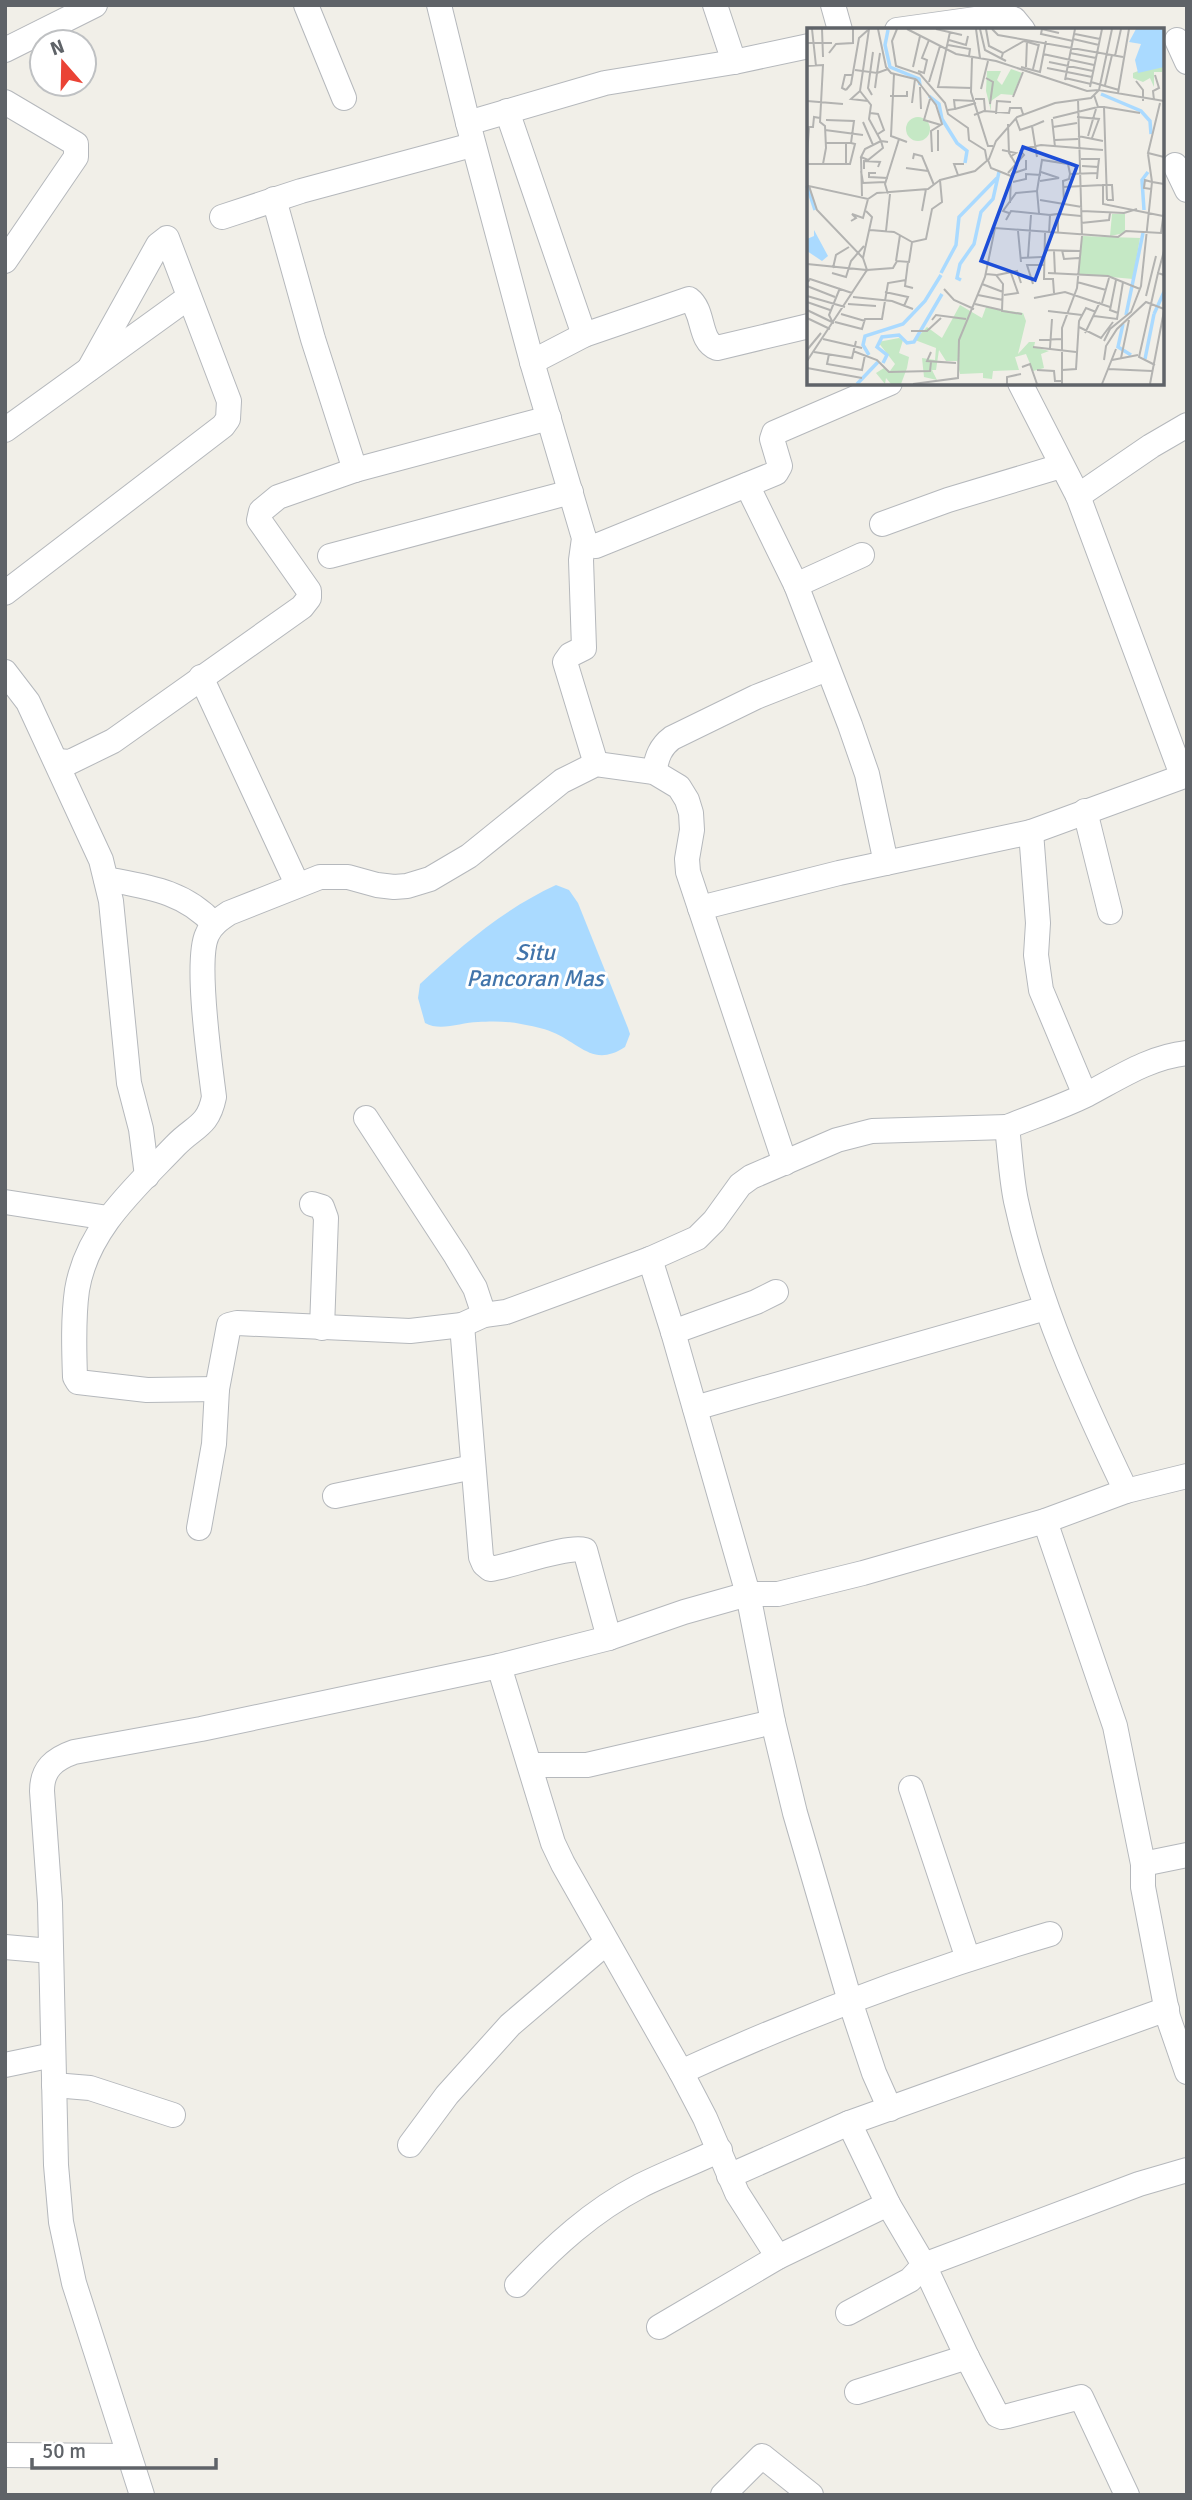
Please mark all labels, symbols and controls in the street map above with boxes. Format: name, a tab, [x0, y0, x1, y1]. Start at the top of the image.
north arrow	[28, 28, 98, 98]
inset map	[807, 28, 1164, 385]
text: N	[47, 34, 68, 62]
water label: Situ Pancoran Mas	[466, 938, 606, 993]
scale bar	[32, 2426, 215, 2470]
text: 50 m	[42, 2438, 86, 2464]

